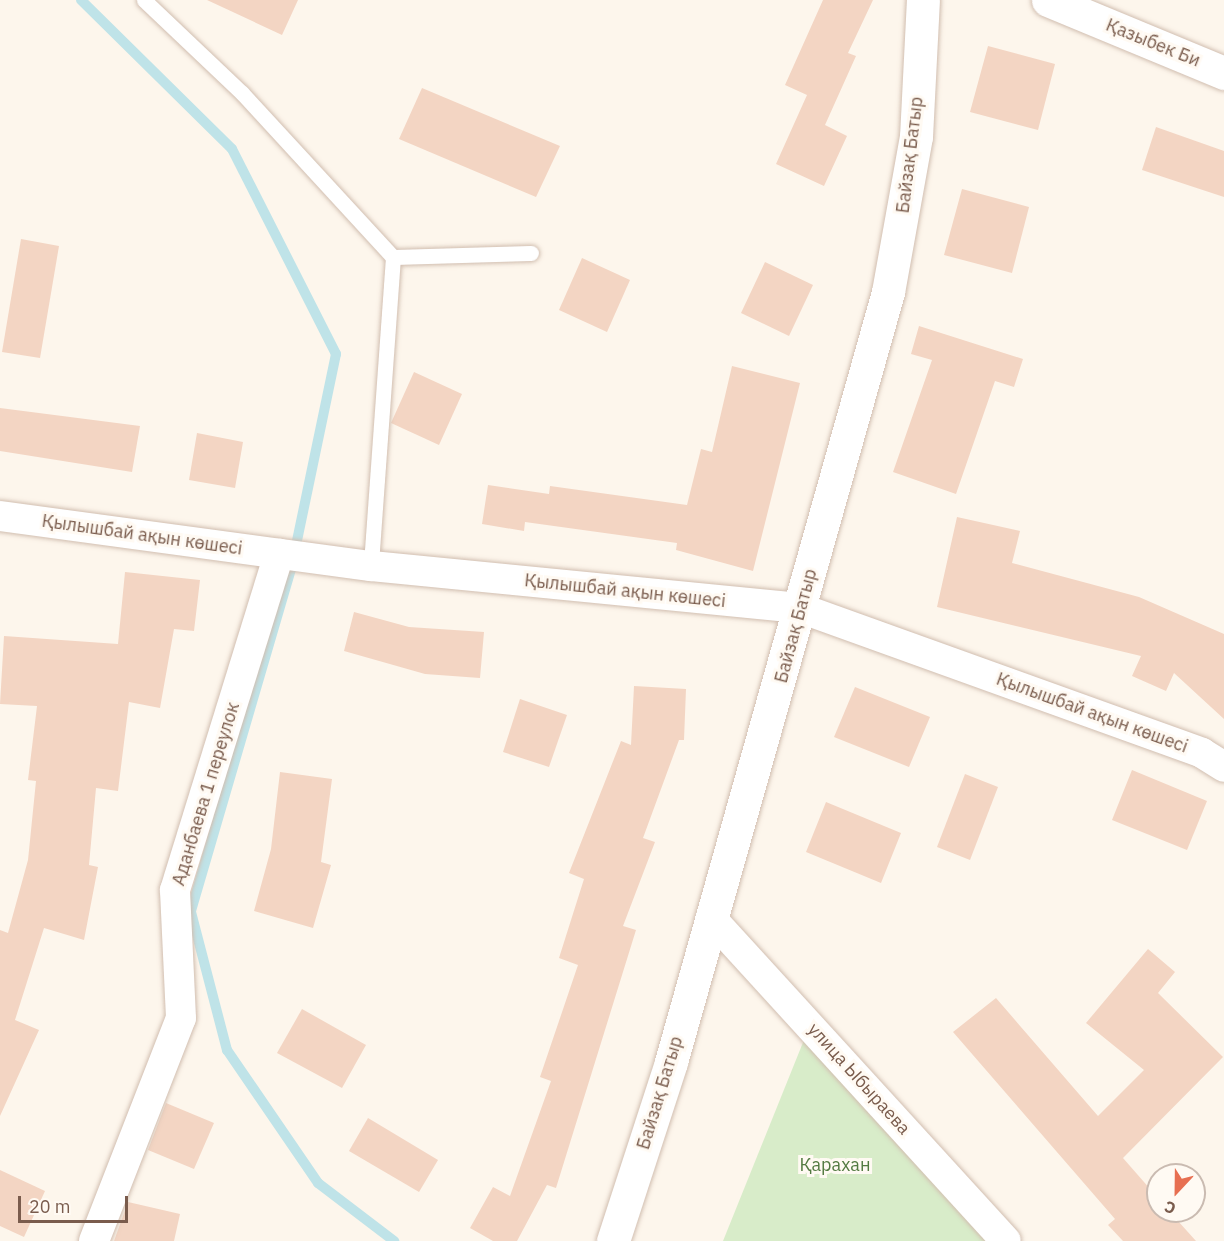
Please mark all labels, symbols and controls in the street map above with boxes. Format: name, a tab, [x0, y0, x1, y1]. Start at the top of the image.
street label: Қазыбек Би	[1103, 14, 1203, 72]
street label: Байзақ Батыр	[892, 96, 928, 214]
street label: Қылышбай ақын көшесі	[40, 510, 244, 560]
street label: Байзақ Батыр	[770, 567, 822, 685]
street label: Қылышбай ақын көшесі	[523, 570, 727, 612]
street label: Қылышбай ақын көшесі	[993, 668, 1191, 758]
street label: Аданбаева 1 переулок	[168, 700, 244, 888]
street label: улица Ыбыраева	[803, 1019, 915, 1139]
street label: Байзақ Батыр	[633, 1034, 687, 1152]
park label: Қарахан	[800, 1154, 870, 1176]
north arrow	[1146, 1163, 1206, 1223]
scale bar	[21, 1184, 130, 1222]
text: 20 m	[29, 1195, 71, 1218]
text: С	[1161, 1197, 1179, 1219]

